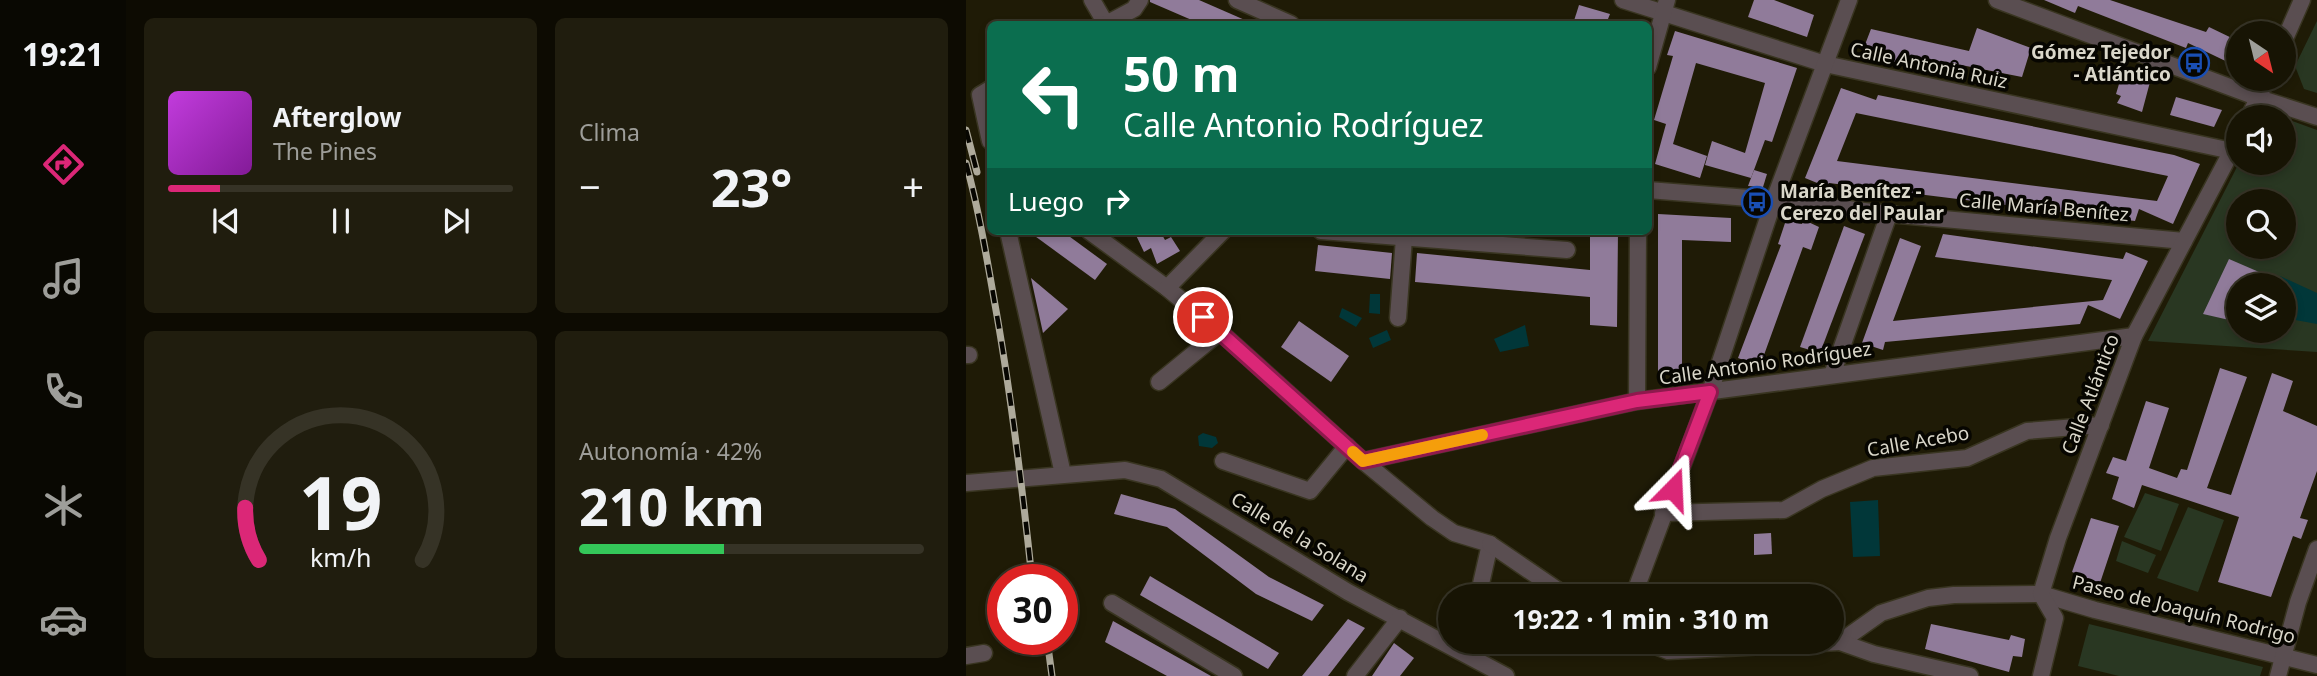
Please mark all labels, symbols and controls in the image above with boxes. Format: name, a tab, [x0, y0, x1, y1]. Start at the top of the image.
north arrow	[2226, 21, 2296, 91]
map controls	[2226, 21, 2296, 343]
text: 19:21	[22, 32, 104, 75]
street label: Calle Antonia Ruiz	[1848, 36, 2010, 94]
place label: Gómez Tejedor - Atlántico	[2031, 39, 2171, 87]
text: 50 m	[1123, 40, 1240, 106]
bus stop icon: Gómez Tejedor - Atlántico	[2177, 46, 2211, 80]
icon: left	[1008, 49, 1099, 140]
text: Afterglow	[273, 99, 401, 135]
text: Calle Antonio Rodríguez	[1123, 103, 1484, 146]
button: sound	[2226, 105, 2296, 175]
text: Clima	[579, 116, 640, 148]
text: The Pines	[273, 135, 377, 167]
icon: directions	[39, 140, 88, 189]
text: 23°	[711, 151, 792, 222]
text: −	[579, 160, 601, 212]
text: +	[902, 160, 924, 212]
place label: María Benítez - Cerezo del Paular	[1780, 178, 1945, 226]
icon: right	[1098, 182, 1136, 220]
text: Luego	[1008, 183, 1084, 219]
bus stop icon: María Benítez - Cerezo del Paular	[1740, 185, 1774, 219]
street label: Calle María Benítez	[1958, 187, 2130, 227]
button: search	[2226, 189, 2296, 259]
icon: previous	[207, 202, 245, 240]
icon: pause	[322, 202, 360, 240]
icon: next	[437, 202, 475, 240]
icon: music	[39, 254, 88, 303]
button: layers	[2226, 273, 2296, 343]
pin	[1173, 287, 1233, 347]
icon: arrive	[1184, 298, 1222, 336]
street label: Calle Atlántico	[2055, 330, 2125, 458]
street label: Calle Antonio Rodríguez	[1657, 335, 1873, 391]
icon: phone	[39, 367, 88, 416]
street label: Calle Acebo	[1865, 419, 1971, 463]
text: Autonomía · 42%	[579, 435, 762, 467]
position arrow	[1636, 452, 1710, 526]
text: 19	[299, 453, 382, 552]
text: 210 km	[579, 470, 765, 541]
icon: climate	[39, 481, 88, 530]
street label: Calle de la Solana	[1227, 486, 1373, 588]
text: km/h	[310, 540, 371, 574]
speed limit sign: 30	[987, 564, 1078, 655]
street label: Paseo de Joaquín Rodrigo	[2070, 569, 2298, 649]
icon: car	[39, 595, 88, 644]
text: 19:22 · 1 min · 310 m	[1513, 601, 1769, 637]

